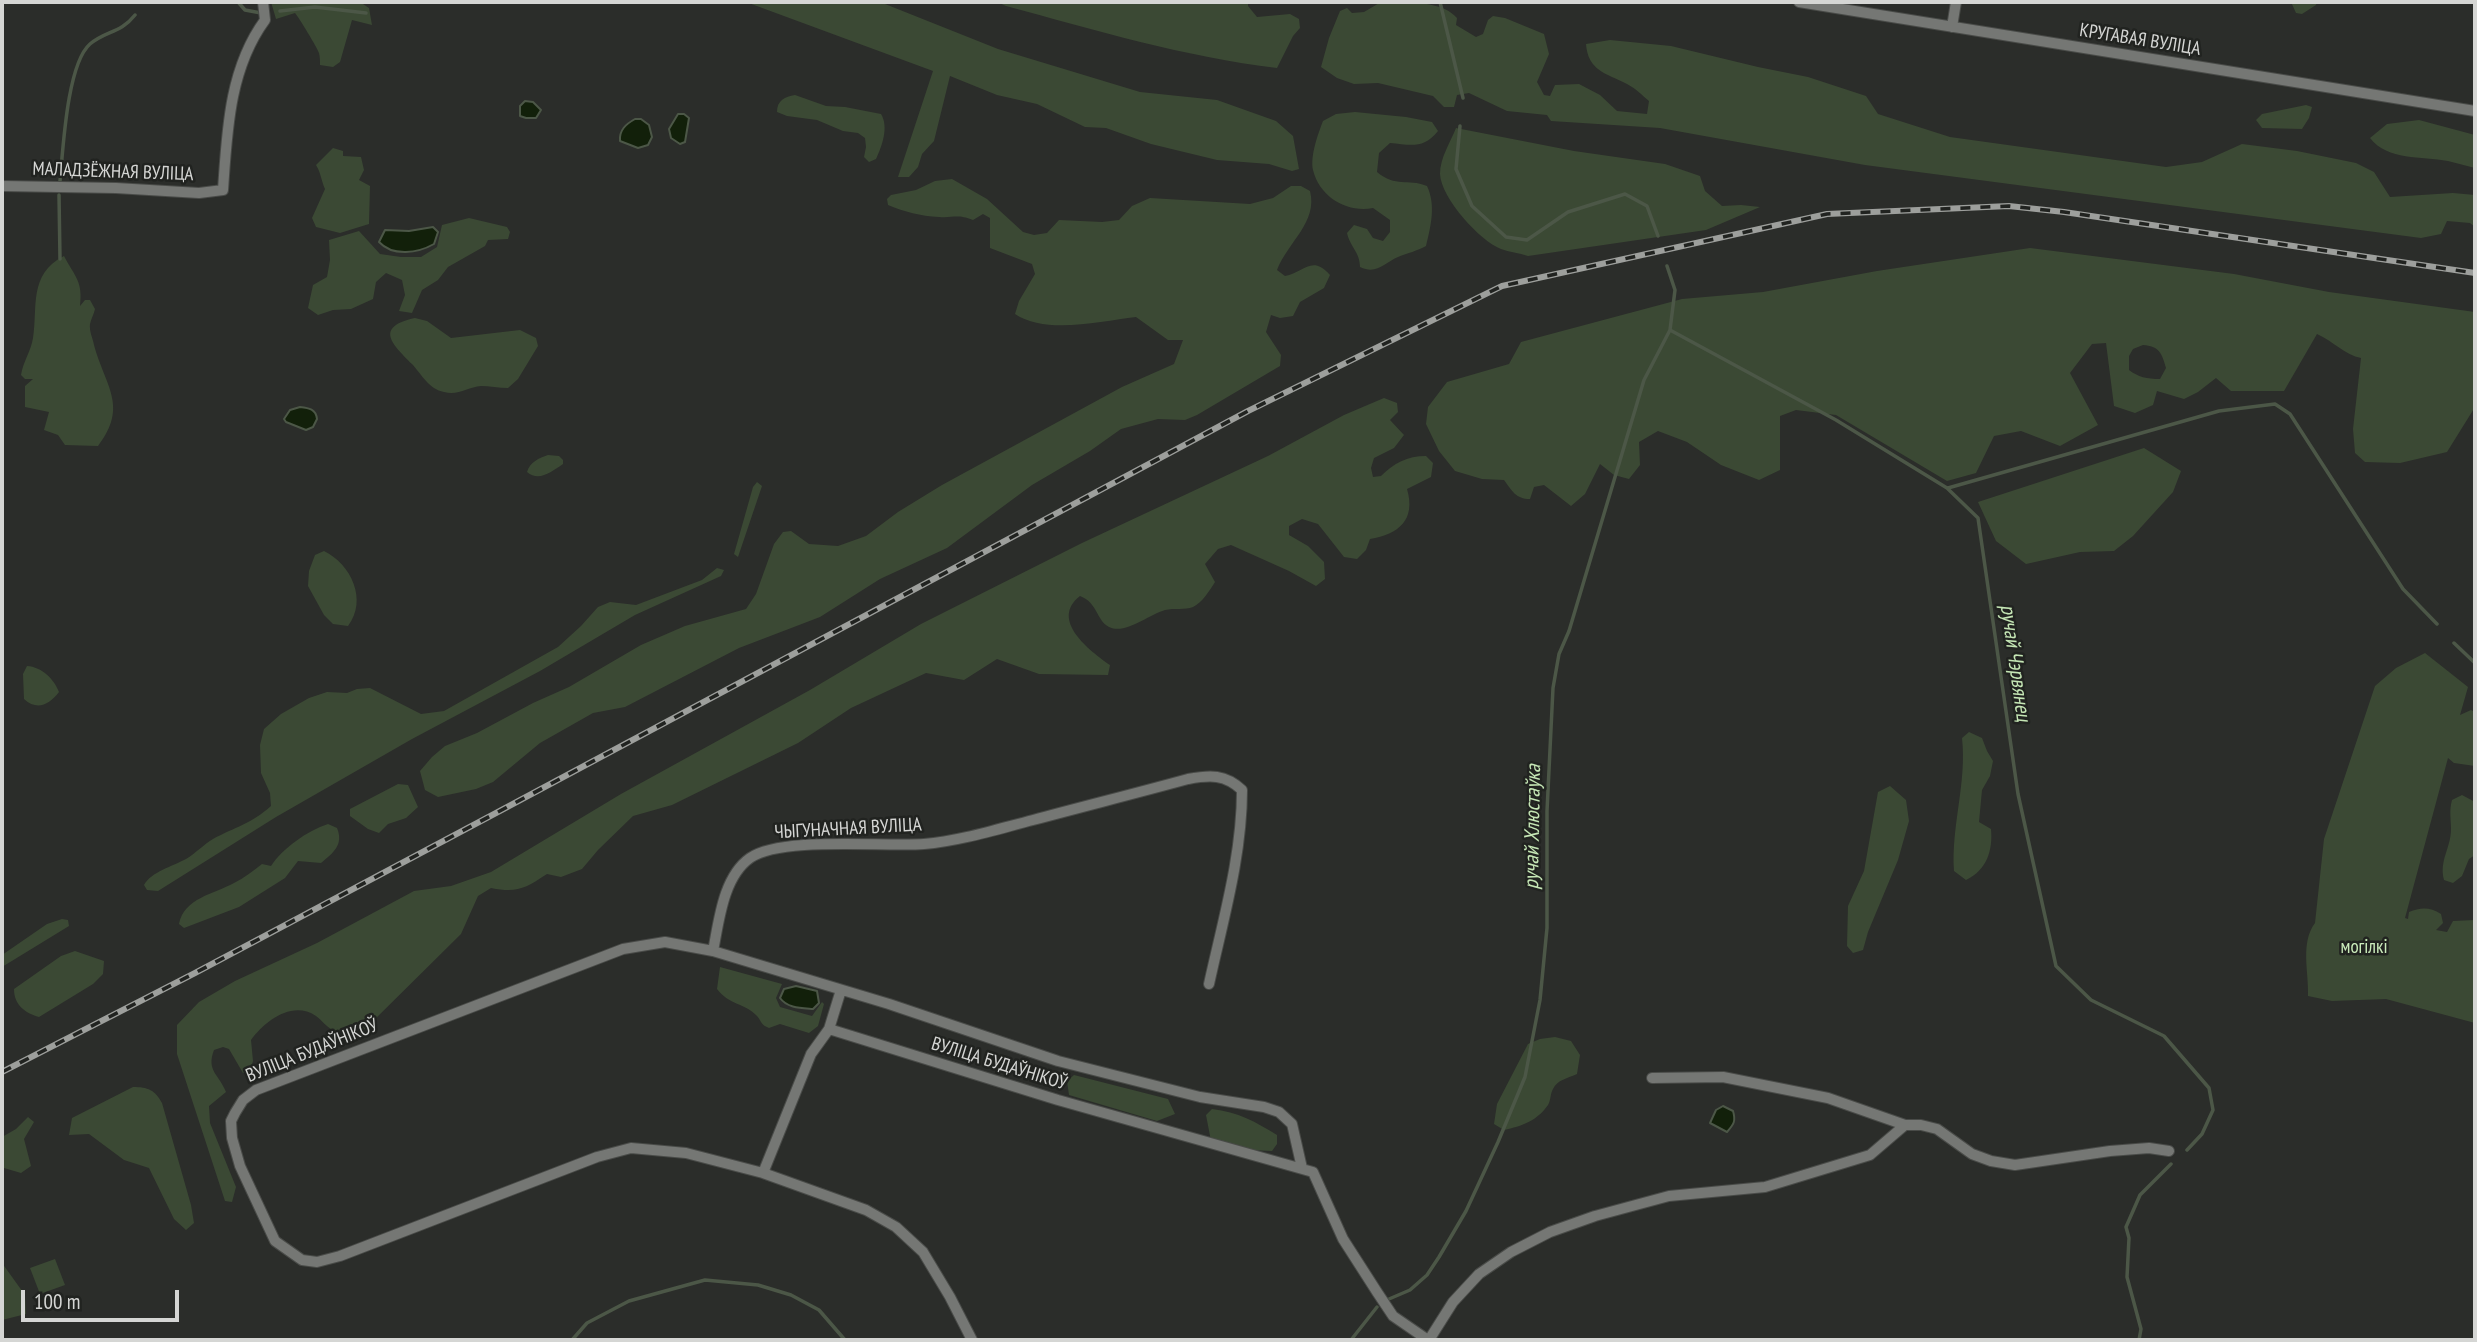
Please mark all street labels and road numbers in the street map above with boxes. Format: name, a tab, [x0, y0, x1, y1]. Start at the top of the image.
street label: КРУГАВАЯ ВУЛІЦА	[2078, 19, 2202, 61]
street label: МАЛАДЗЁЖНАЯ ВУЛІЦА	[32, 158, 194, 186]
street label: ЧЫГУНАЧНАЯ ВУЛІЦА	[774, 814, 922, 844]
street label: ВУЛІЦА БУДАЎНІКОЎ	[243, 1014, 381, 1088]
street label: ВУЛІЦА БУДАЎНІКОЎ	[929, 1033, 1069, 1095]

